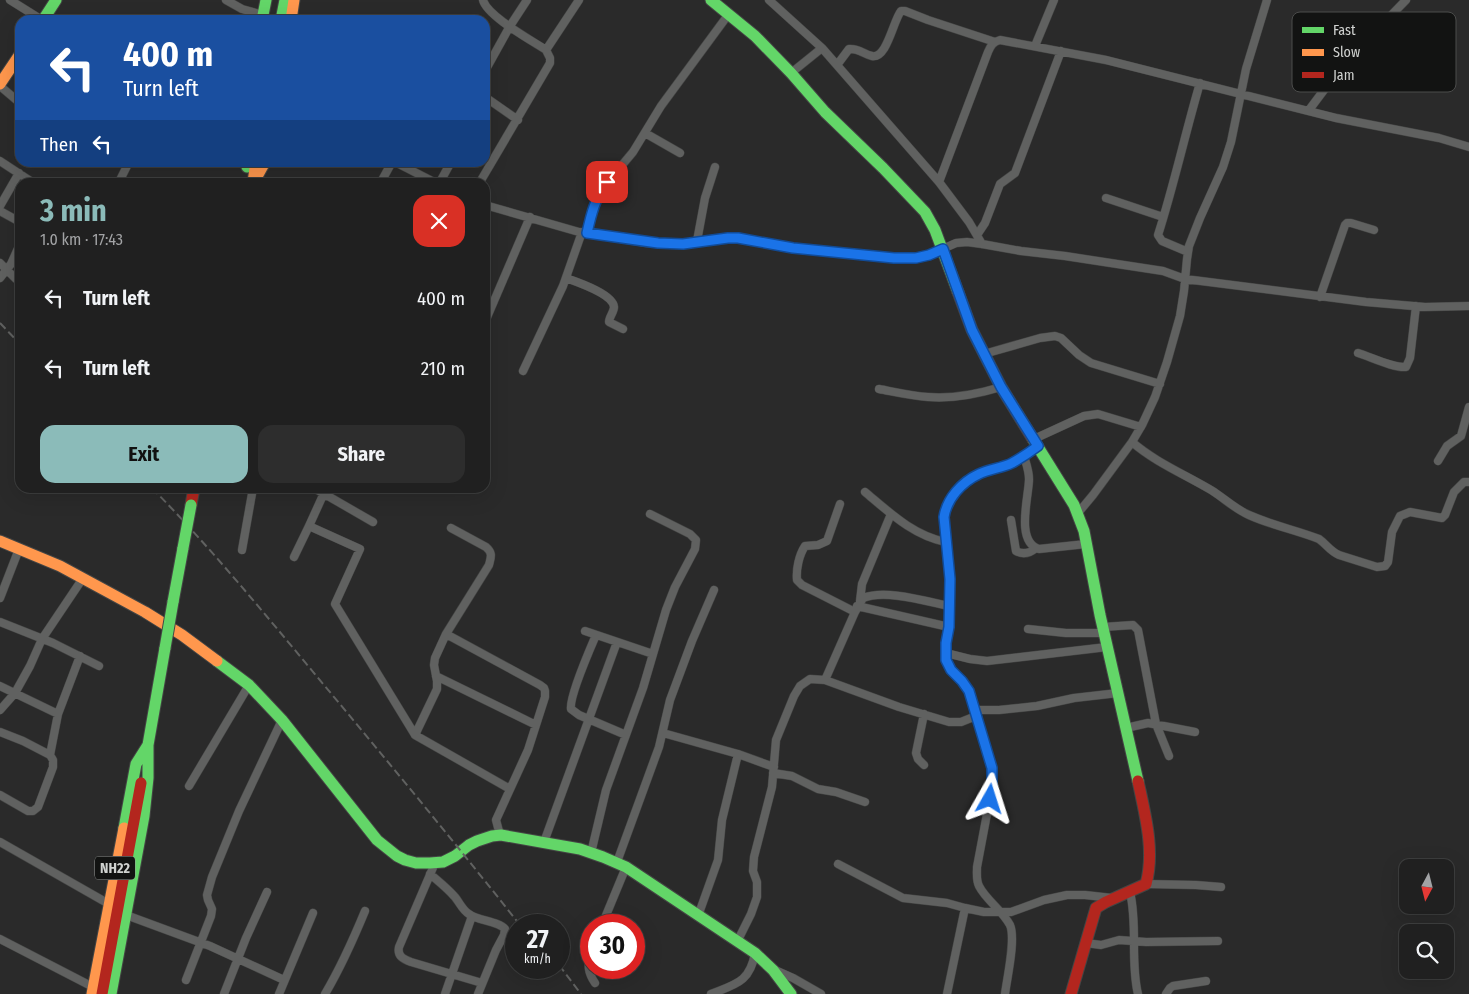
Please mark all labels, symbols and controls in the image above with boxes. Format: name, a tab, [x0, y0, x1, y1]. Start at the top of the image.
legend	[1292, 12, 1456, 92]
text: Fast	[1333, 22, 1356, 39]
text: 400 m	[123, 33, 213, 75]
icon: left	[40, 35, 105, 100]
text: Slow	[1333, 44, 1360, 61]
text: Jam	[1333, 67, 1354, 84]
text: Turn left	[123, 75, 199, 102]
icon: left	[88, 130, 116, 158]
text: Then	[40, 133, 78, 156]
pin	[586, 161, 628, 203]
icon: arrive	[593, 168, 621, 196]
text: 3 min	[40, 193, 107, 229]
button: close	[413, 195, 465, 247]
text: 1.0 km · 17:43	[40, 230, 123, 249]
icon: left	[40, 284, 68, 312]
text: Turn left	[83, 287, 150, 310]
text: 400 m	[417, 287, 465, 310]
icon: left	[40, 354, 68, 382]
text: Turn left	[83, 357, 150, 380]
text: 210 m	[421, 357, 465, 380]
button: Exit	[40, 425, 248, 483]
button: Share	[258, 425, 465, 483]
position arrow	[963, 772, 1015, 824]
road number: NH22	[95, 856, 135, 880]
north arrow	[1399, 859, 1454, 914]
map controls	[1399, 859, 1454, 979]
speed limit sign: 30	[580, 914, 645, 979]
button: search	[1399, 924, 1454, 979]
text: 27	[526, 925, 549, 955]
text: km/h	[524, 952, 551, 966]

